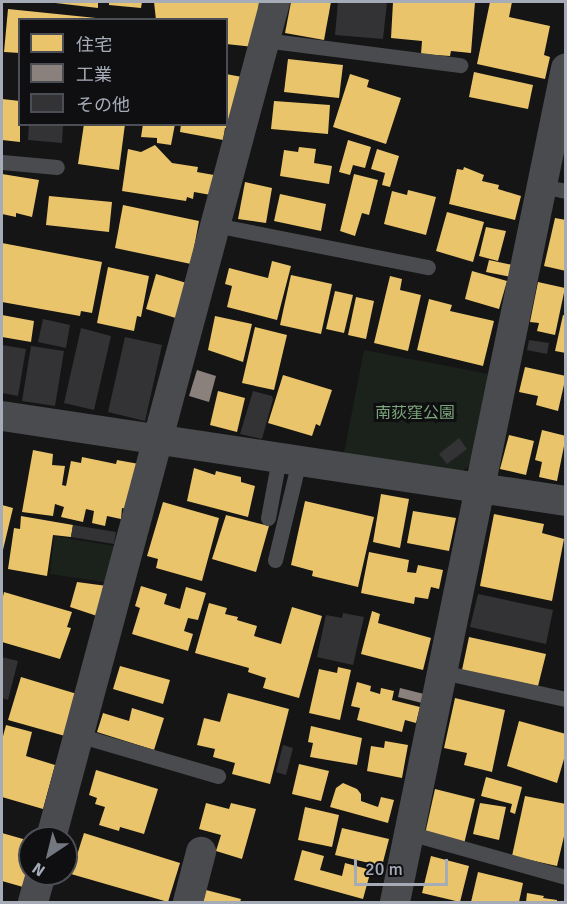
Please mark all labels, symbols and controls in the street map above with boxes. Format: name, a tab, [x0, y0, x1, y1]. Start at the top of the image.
legend	[18, 18, 228, 126]
text: 住宅	[76, 34, 112, 56]
text: 工業	[76, 64, 112, 86]
text: その他	[76, 94, 130, 116]
park label: 南荻窪公園	[375, 403, 455, 423]
north arrow	[18, 826, 78, 886]
scale bar	[357, 847, 452, 885]
text: N	[29, 858, 49, 880]
text: 20 m	[365, 858, 403, 880]

